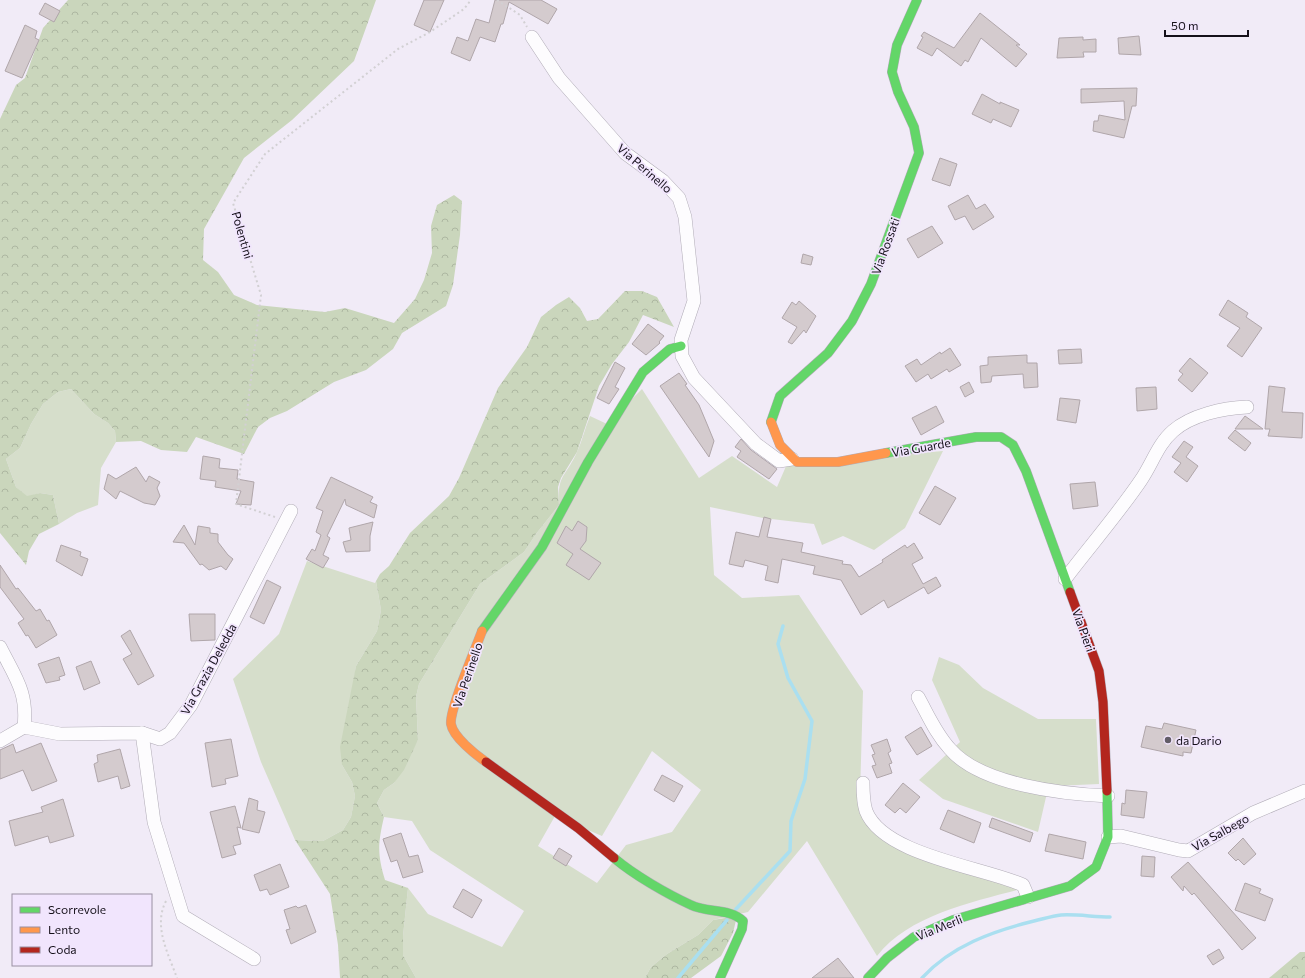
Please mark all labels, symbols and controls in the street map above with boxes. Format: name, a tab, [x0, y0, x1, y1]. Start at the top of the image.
scale bar	[1165, 12, 1248, 38]
text: 50 m	[1171, 18, 1199, 32]
street label: Via Perinello	[615, 140, 675, 196]
street label: Polentini	[230, 210, 256, 260]
street label: Via Rossati	[868, 216, 902, 276]
street label: Via Guarde	[890, 435, 952, 459]
street label: Via Pieri	[1070, 607, 1098, 653]
street label: Via Grazia Deledda	[177, 621, 239, 717]
street label: Via Perinello	[449, 641, 485, 709]
place label: da Dario	[1176, 733, 1222, 747]
marker: da Dario	[1163, 735, 1173, 745]
street label: Via Salbego	[1189, 811, 1251, 853]
legend	[12, 894, 152, 966]
text: Scorrevole	[48, 902, 106, 916]
street label: Via Merli	[914, 911, 964, 943]
text: Lento	[48, 922, 80, 936]
text: Coda	[48, 942, 77, 956]

